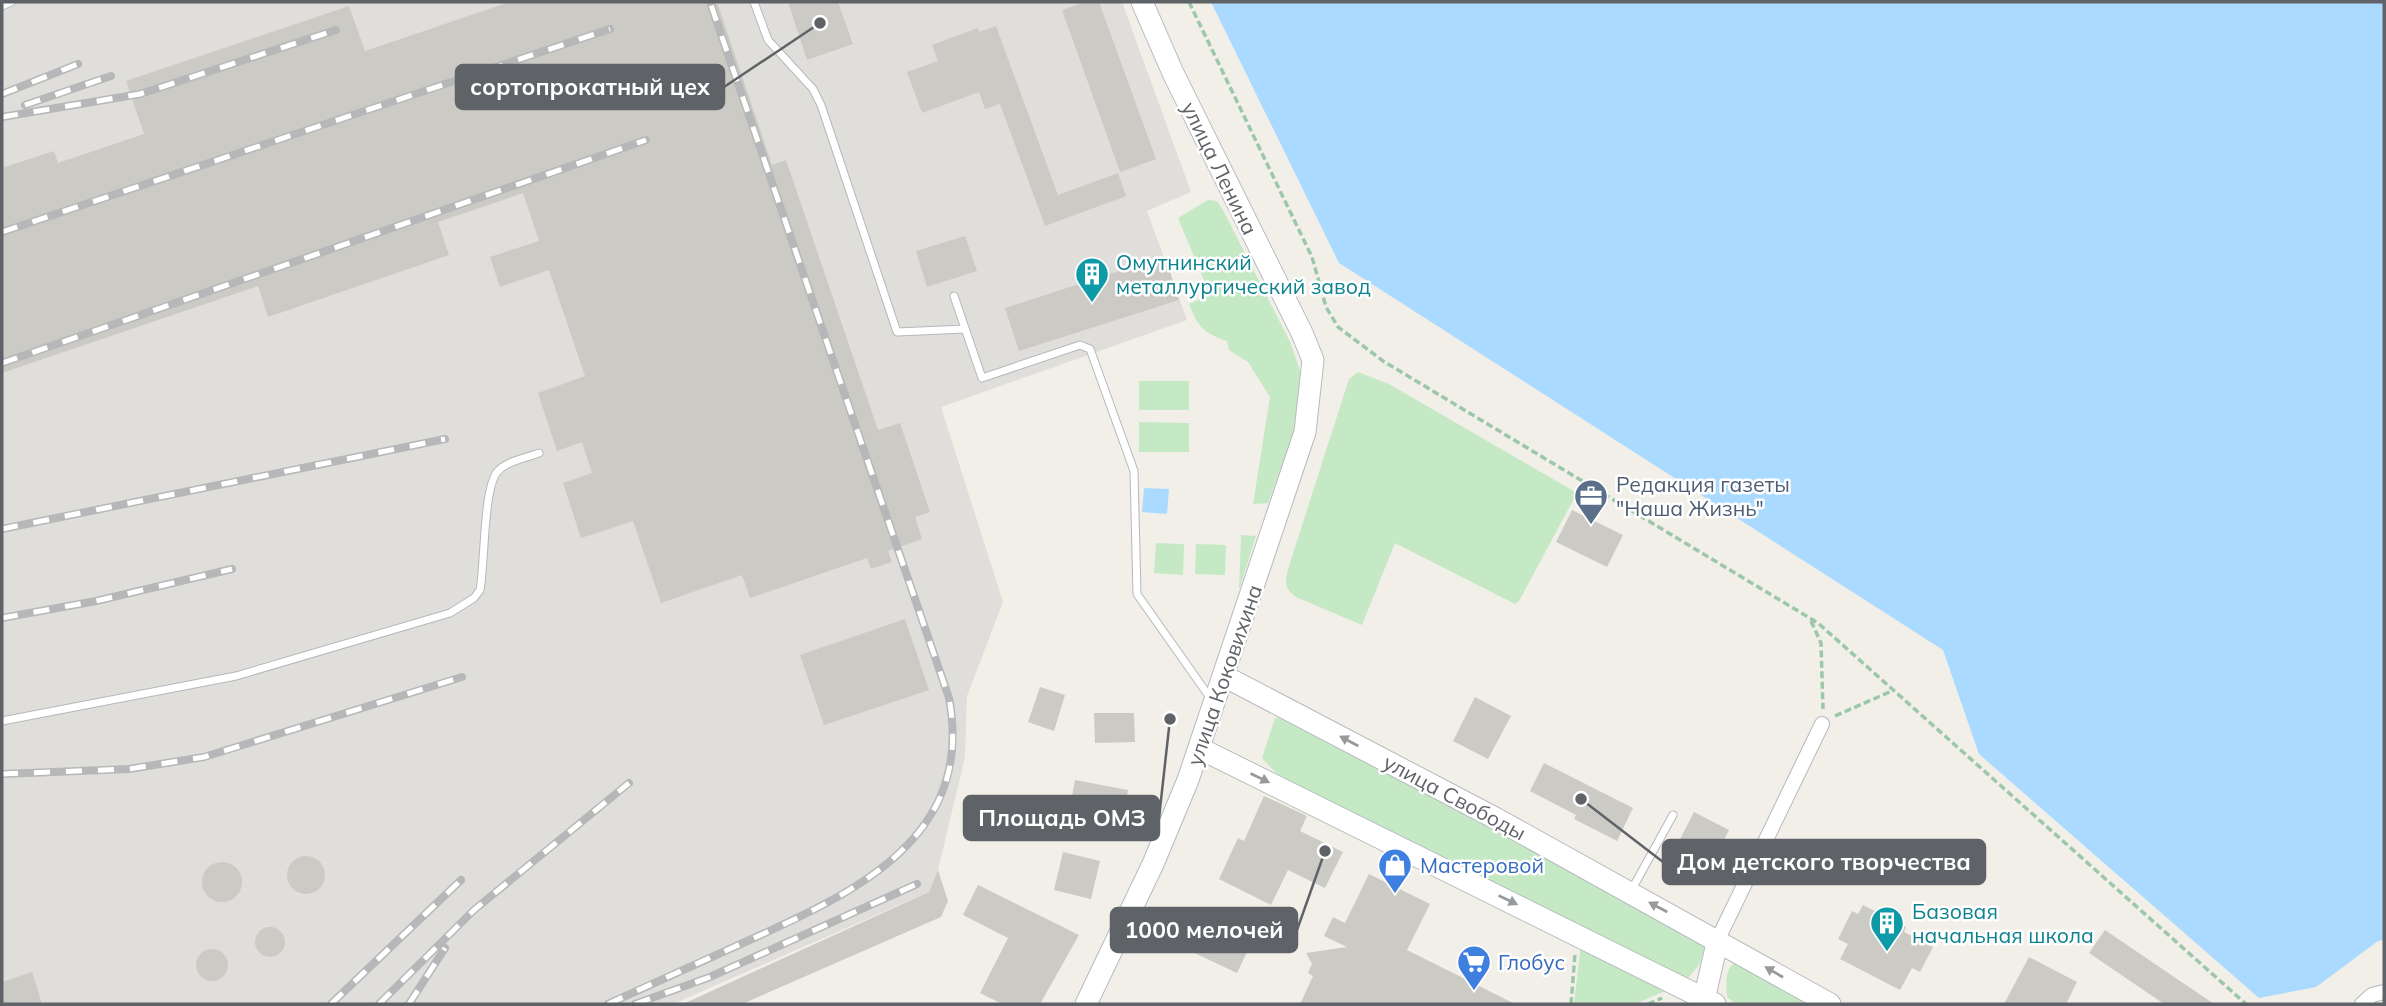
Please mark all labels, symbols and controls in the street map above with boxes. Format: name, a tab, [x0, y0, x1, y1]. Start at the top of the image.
callout: сортопрокатный цех	[456, 65, 724, 109]
text: сортопрокатный цех	[470, 72, 710, 101]
street label: улица Ленина	[1177, 97, 1263, 239]
place label: Омутнинский металлургический завод	[1116, 249, 1371, 299]
building icon: Омутнинский металлургический завод	[1073, 255, 1111, 304]
place label: Редакция газеты "Наша Жизнь"	[1616, 471, 1790, 521]
office icon: Редакция газеты "Наша Жизнь"	[1572, 477, 1610, 526]
street label: улица Коковихина	[1181, 581, 1267, 769]
one-way arrow	[1339, 736, 1359, 747]
street label: улица Свободы	[1379, 748, 1531, 846]
one-way arrow	[1250, 772, 1270, 784]
callout: Площадь ОМЗ	[964, 796, 1159, 840]
text: Площадь ОМЗ	[978, 803, 1146, 832]
callout: Дом детского творчества	[1663, 840, 1985, 884]
shop icon: Мастеровой	[1376, 846, 1414, 895]
text: Дом детского творчества	[1677, 847, 1971, 876]
place label: Мастеровой	[1420, 852, 1544, 878]
one-way arrow	[1498, 894, 1518, 906]
place label: Базовая начальная школа	[1912, 898, 2094, 948]
one-way arrow	[1647, 901, 1667, 913]
building icon: Базовая начальная школа	[1868, 904, 1906, 953]
callout: 1000 мелочей	[1111, 908, 1297, 952]
text: 1000 мелочей	[1125, 915, 1283, 944]
supermarket icon: Глобус	[1455, 943, 1493, 992]
place label: Глобус	[1498, 949, 1565, 975]
one-way arrow	[1764, 966, 1784, 978]

